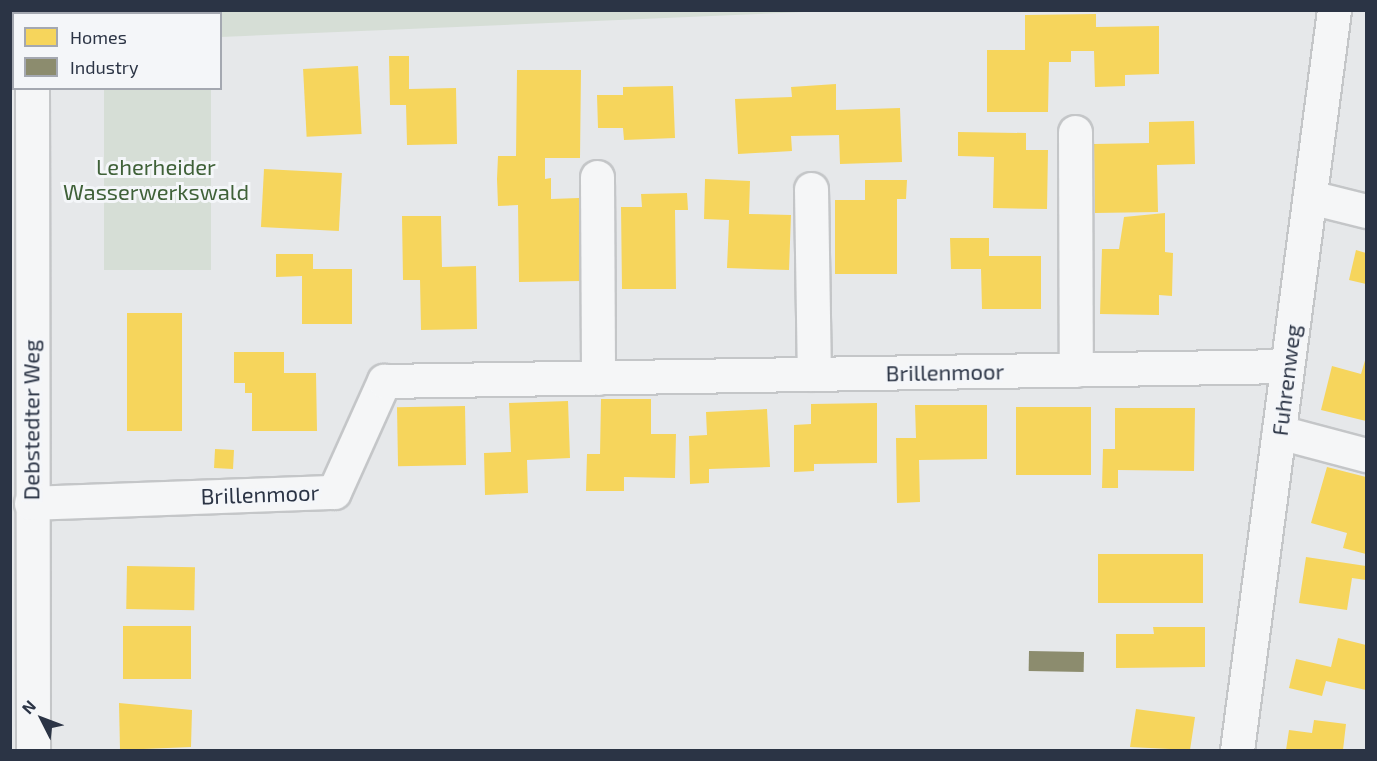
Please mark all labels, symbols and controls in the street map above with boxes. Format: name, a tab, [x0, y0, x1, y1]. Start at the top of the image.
legend	[12, 12, 222, 90]
text: Homes	[70, 26, 127, 48]
text: Industry	[70, 56, 139, 78]
park label: Leherheider Wasserwerkswald	[63, 153, 249, 204]
street label: Fuhrenweg	[1266, 323, 1306, 437]
street label: Debstedter Weg	[18, 339, 44, 501]
street label: Brillenmoor	[885, 358, 1005, 386]
street label: Brillenmoor	[200, 479, 320, 509]
north arrow	[12, 689, 72, 749]
text: N	[17, 696, 39, 717]

